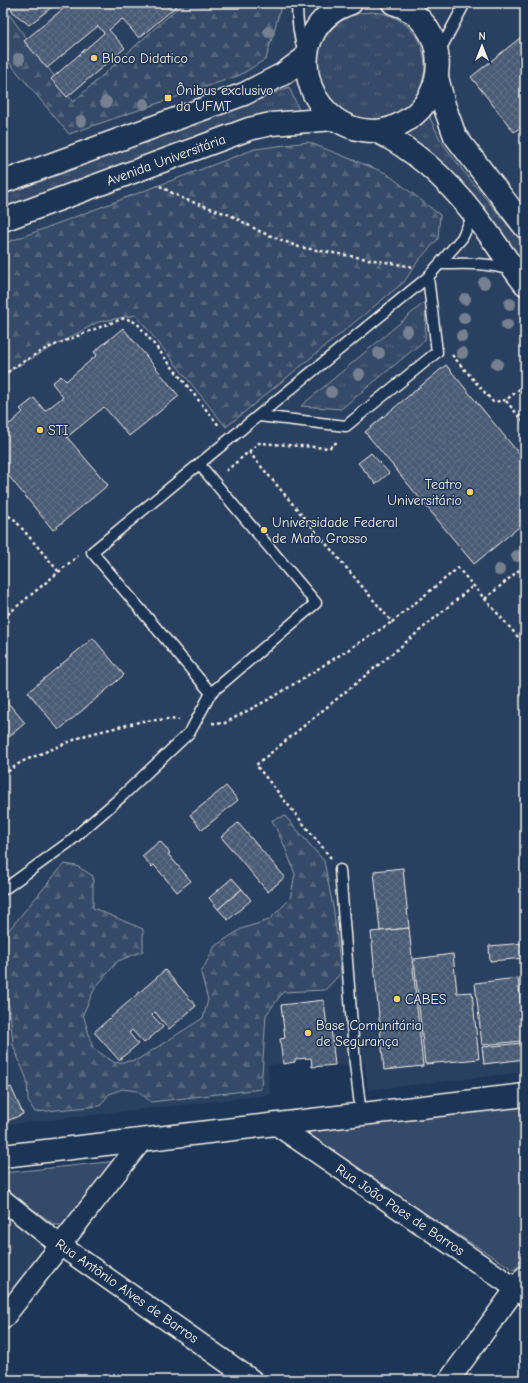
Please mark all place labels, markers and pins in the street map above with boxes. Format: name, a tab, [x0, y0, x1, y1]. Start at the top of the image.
place label: Bloco Didatico	[102, 50, 188, 67]
marker: Bloco Didatico	[89, 53, 99, 63]
place label: Ônibus exclusivo da UFMT	[176, 82, 273, 115]
marker: Ônibus exclusivo da UFMT	[163, 93, 173, 103]
place label: STI	[48, 422, 69, 439]
marker: STI	[35, 425, 45, 435]
place label: Teatro Universitário	[387, 476, 462, 509]
marker: Teatro Universitário	[465, 487, 475, 497]
place label: Universidade Federal de Mato Grosso	[272, 514, 398, 547]
marker: Universidade Federal de Mato Grosso	[259, 525, 269, 535]
place label: CABES	[405, 991, 447, 1008]
marker: CABES	[392, 994, 402, 1004]
place label: Base Comunitária de Segurança	[316, 1017, 422, 1050]
marker: Base Comunitária de Segurança	[303, 1028, 313, 1038]

